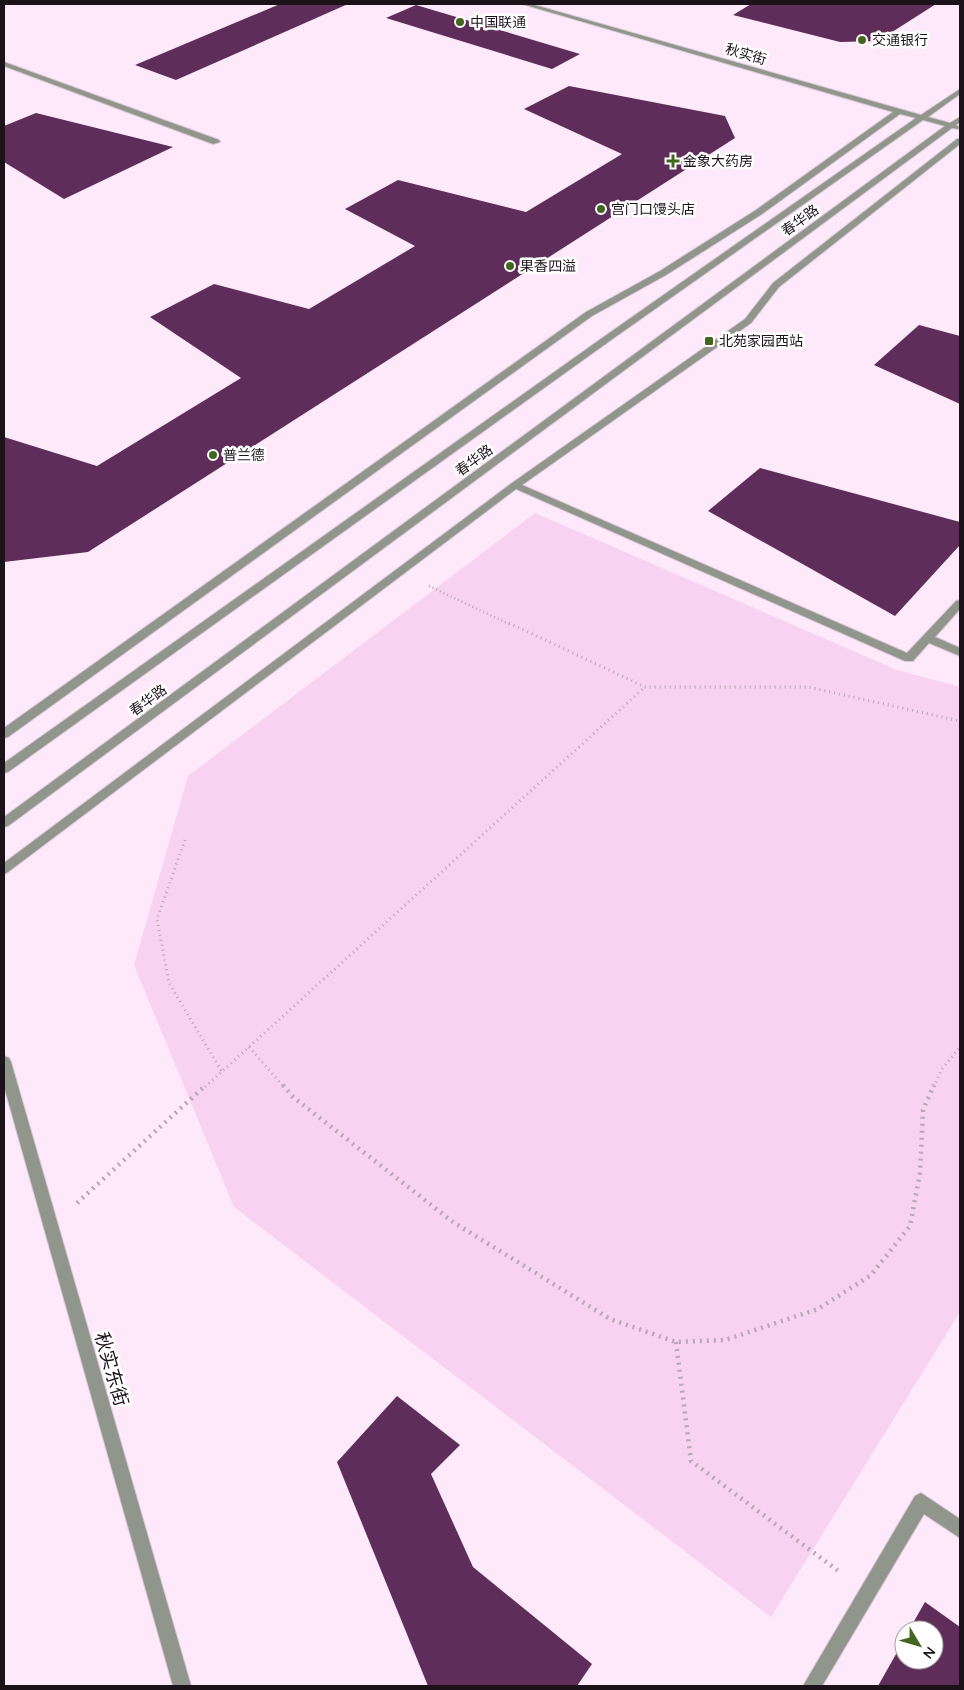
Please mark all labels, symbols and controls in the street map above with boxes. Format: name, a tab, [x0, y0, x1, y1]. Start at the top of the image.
place label: 中国联通	[470, 13, 526, 31]
marker: 中国联通	[454, 16, 466, 28]
place label: 交通银行	[872, 31, 928, 49]
marker: 交通银行	[856, 34, 868, 46]
street label: 秋实街	[723, 40, 769, 68]
place label: 金象大药房	[683, 152, 753, 170]
marker: 金象大药房	[667, 155, 679, 167]
place label: 宫门口馒头店	[611, 200, 695, 218]
street label: 春华路	[778, 200, 822, 240]
marker: 宫门口馒头店	[595, 203, 607, 215]
place label: 果香四溢	[520, 257, 576, 275]
marker: 果香四溢	[504, 260, 516, 272]
place label: 北苑家园西站	[719, 332, 803, 350]
marker: 北苑家园西站	[703, 335, 715, 347]
street label: 春华路	[452, 440, 496, 480]
place label: 普兰德	[223, 446, 265, 464]
marker: 普兰德	[207, 449, 219, 461]
street label: 春华路	[126, 680, 170, 720]
street label: 秋实东街	[90, 1329, 134, 1409]
north arrow	[894, 1620, 944, 1670]
text: N	[919, 1643, 940, 1663]

